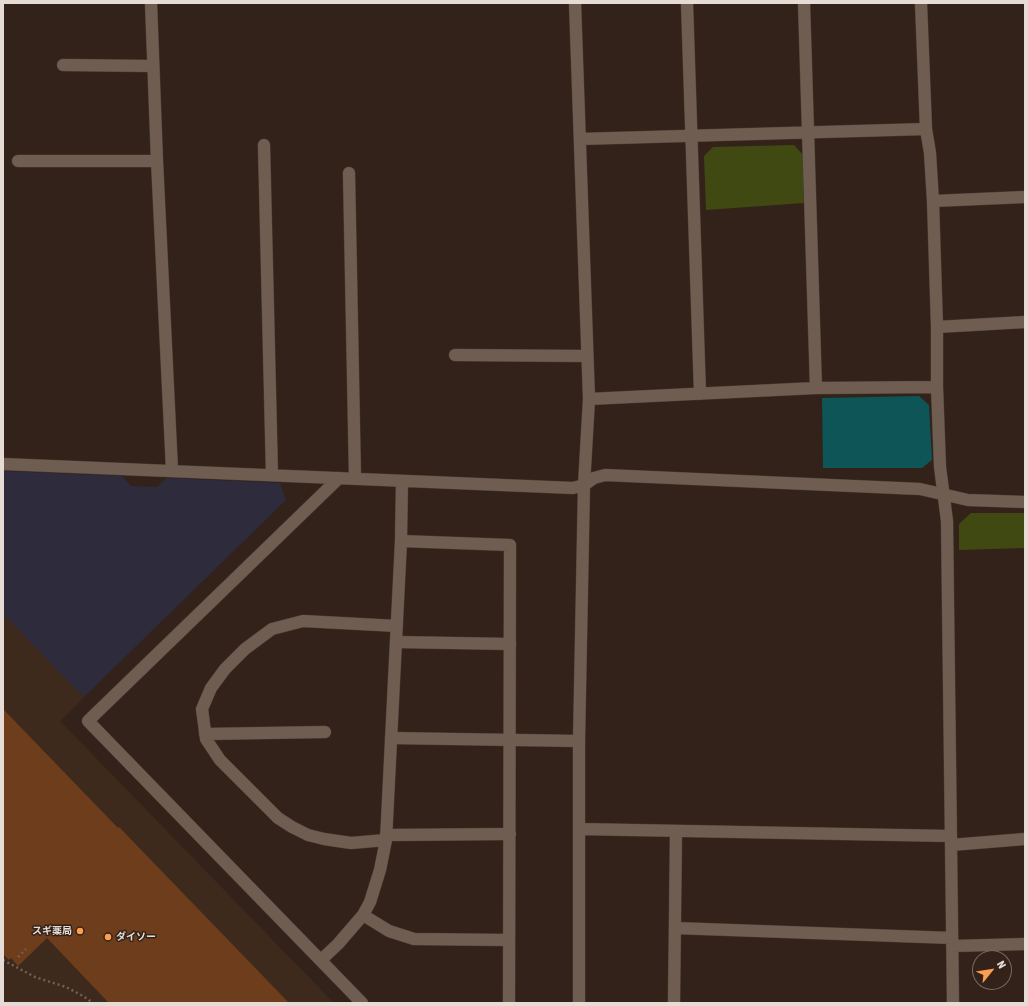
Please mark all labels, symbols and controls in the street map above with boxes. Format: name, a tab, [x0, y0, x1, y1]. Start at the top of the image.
place label: スギ薬局	[32, 925, 72, 937]
marker: スギ薬局	[75, 926, 85, 936]
place label: ダイソー	[116, 931, 156, 943]
marker: ダイソー	[103, 932, 113, 942]
north arrow	[972, 950, 1012, 990]
text: N	[995, 959, 1008, 970]

